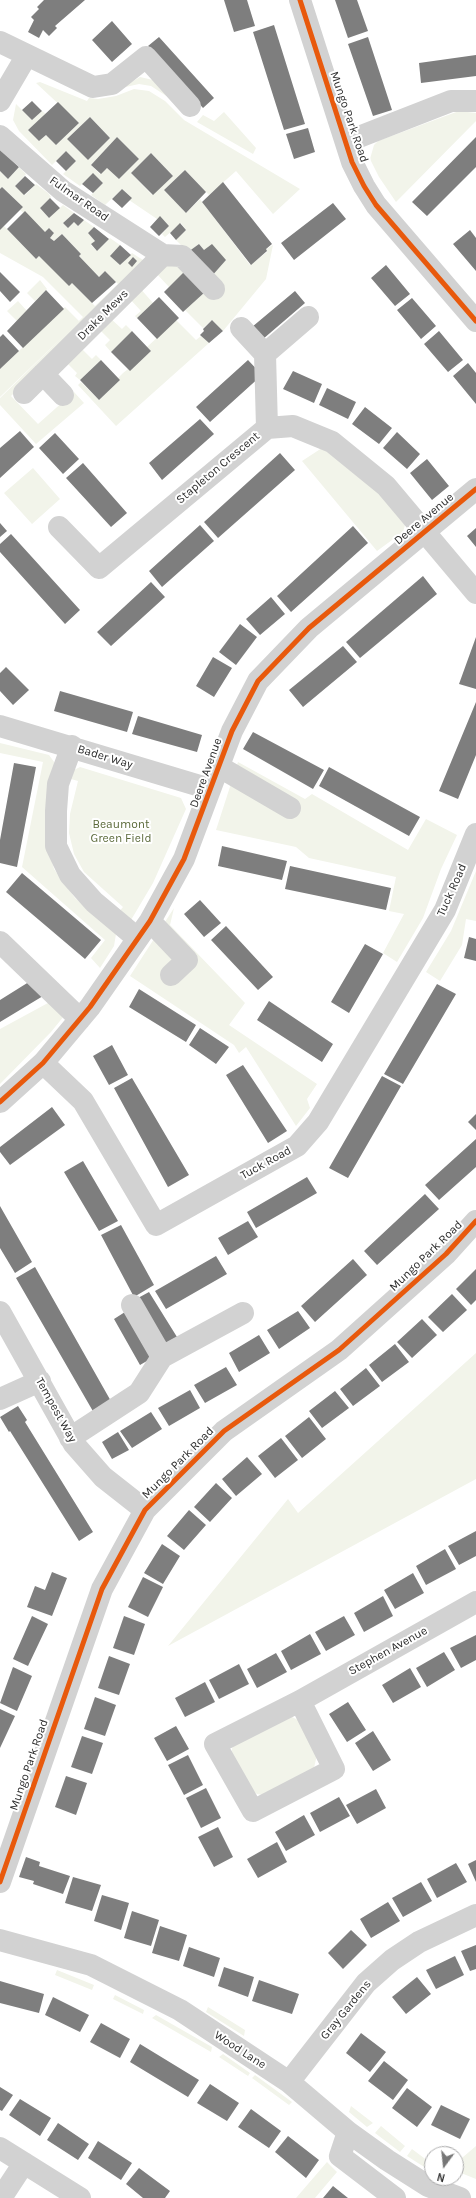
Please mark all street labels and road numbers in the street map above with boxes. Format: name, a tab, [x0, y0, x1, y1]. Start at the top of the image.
street label: Mungo Park Road	[327, 69, 371, 165]
street label: Fulmar Road	[46, 173, 112, 225]
street label: Drake Mews	[75, 287, 131, 343]
street label: Stapleton Crescent	[173, 429, 263, 507]
street label: Deere Avenue	[391, 490, 457, 548]
street label: Deere Avenue	[187, 736, 225, 810]
street label: Bader Way	[76, 742, 134, 772]
street label: Tuck Road	[434, 862, 470, 918]
street label: Tuck Road	[238, 1143, 294, 1183]
street label: Mungo Park Road	[387, 1218, 465, 1294]
street label: Tempest Way	[32, 1375, 80, 1445]
street label: Mungo Park Road	[139, 1424, 217, 1502]
street label: Stephen Avenue	[346, 1623, 430, 1679]
street label: Mungo Park Road	[7, 1717, 51, 1813]
street label: Gray Gardens	[318, 1977, 374, 2043]
street label: Wood Lane	[211, 2028, 269, 2072]

